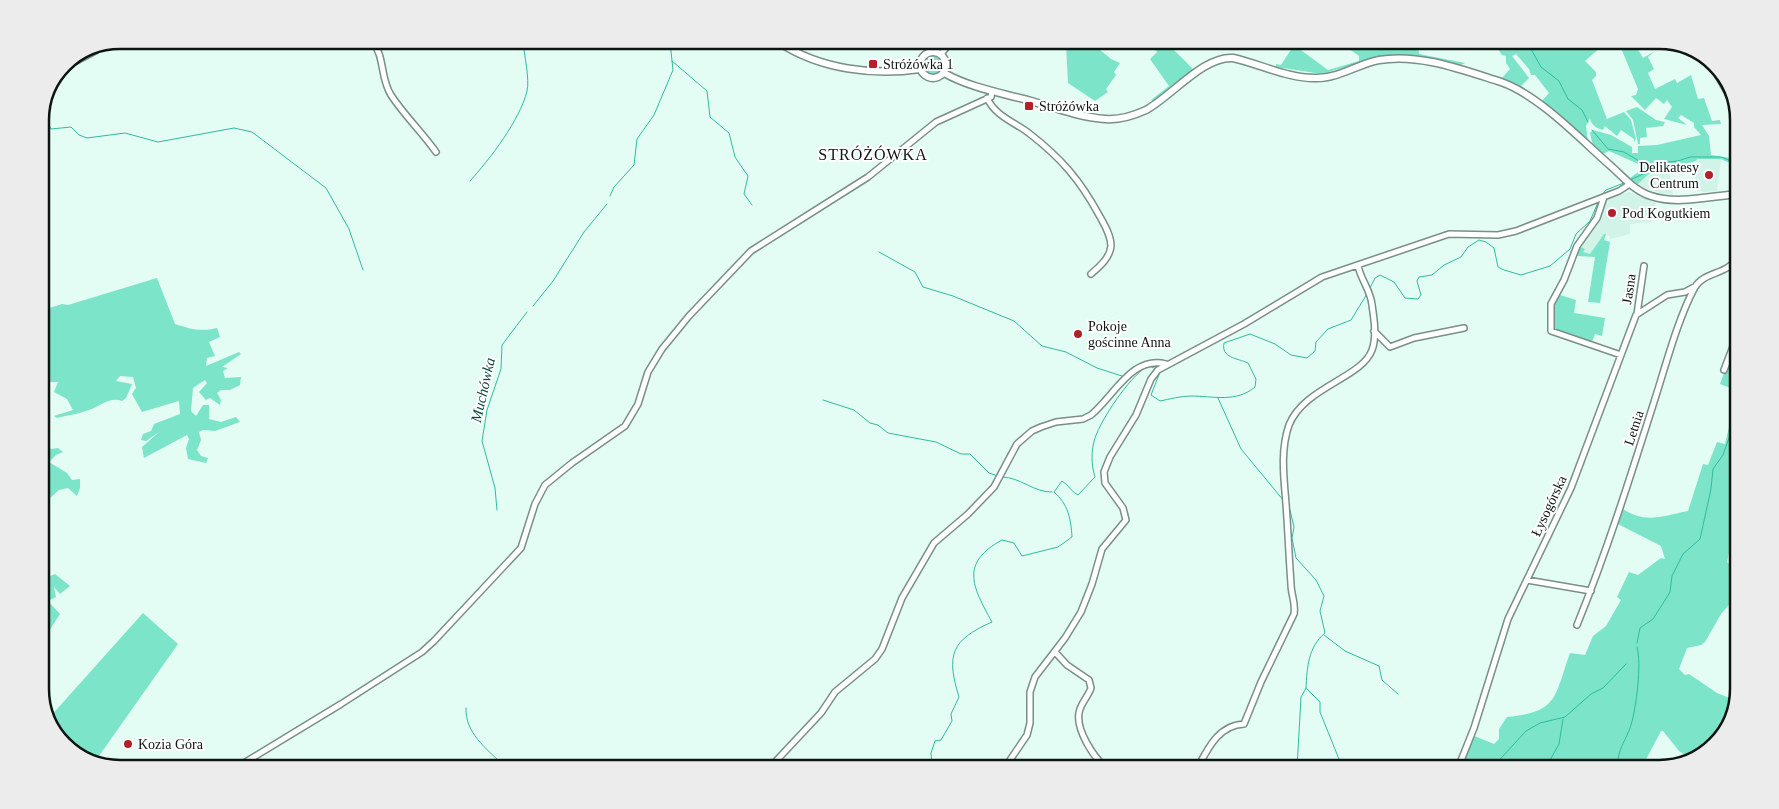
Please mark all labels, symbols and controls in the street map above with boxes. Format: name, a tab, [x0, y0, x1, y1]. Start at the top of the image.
place label: Stróżówka 1	[883, 57, 953, 72]
marker: Stróżówka 1	[867, 58, 879, 70]
place label: Stróżówka	[1039, 99, 1100, 114]
marker: Stróżówka	[1023, 100, 1035, 112]
district label: STRÓŻÓWKA	[818, 145, 928, 163]
place label: Delikatesy Centrum	[1639, 160, 1699, 191]
marker: Delikatesy Centrum	[1703, 169, 1715, 181]
place label: Pod Kogutkiem	[1622, 206, 1710, 221]
marker: Pod Kogutkiem	[1606, 207, 1618, 219]
street label: Jasna	[1619, 272, 1639, 305]
place label: Pokoje gościnne Anna	[1088, 319, 1172, 350]
marker: Pokoje gościnne Anna	[1072, 328, 1084, 340]
water label: Muchówka	[468, 356, 498, 425]
street label: Letnia	[1621, 408, 1647, 447]
street label: Łysogórska	[1528, 473, 1570, 539]
place label: Kozia Góra	[138, 737, 204, 752]
marker: Kozia Góra	[122, 738, 134, 750]

